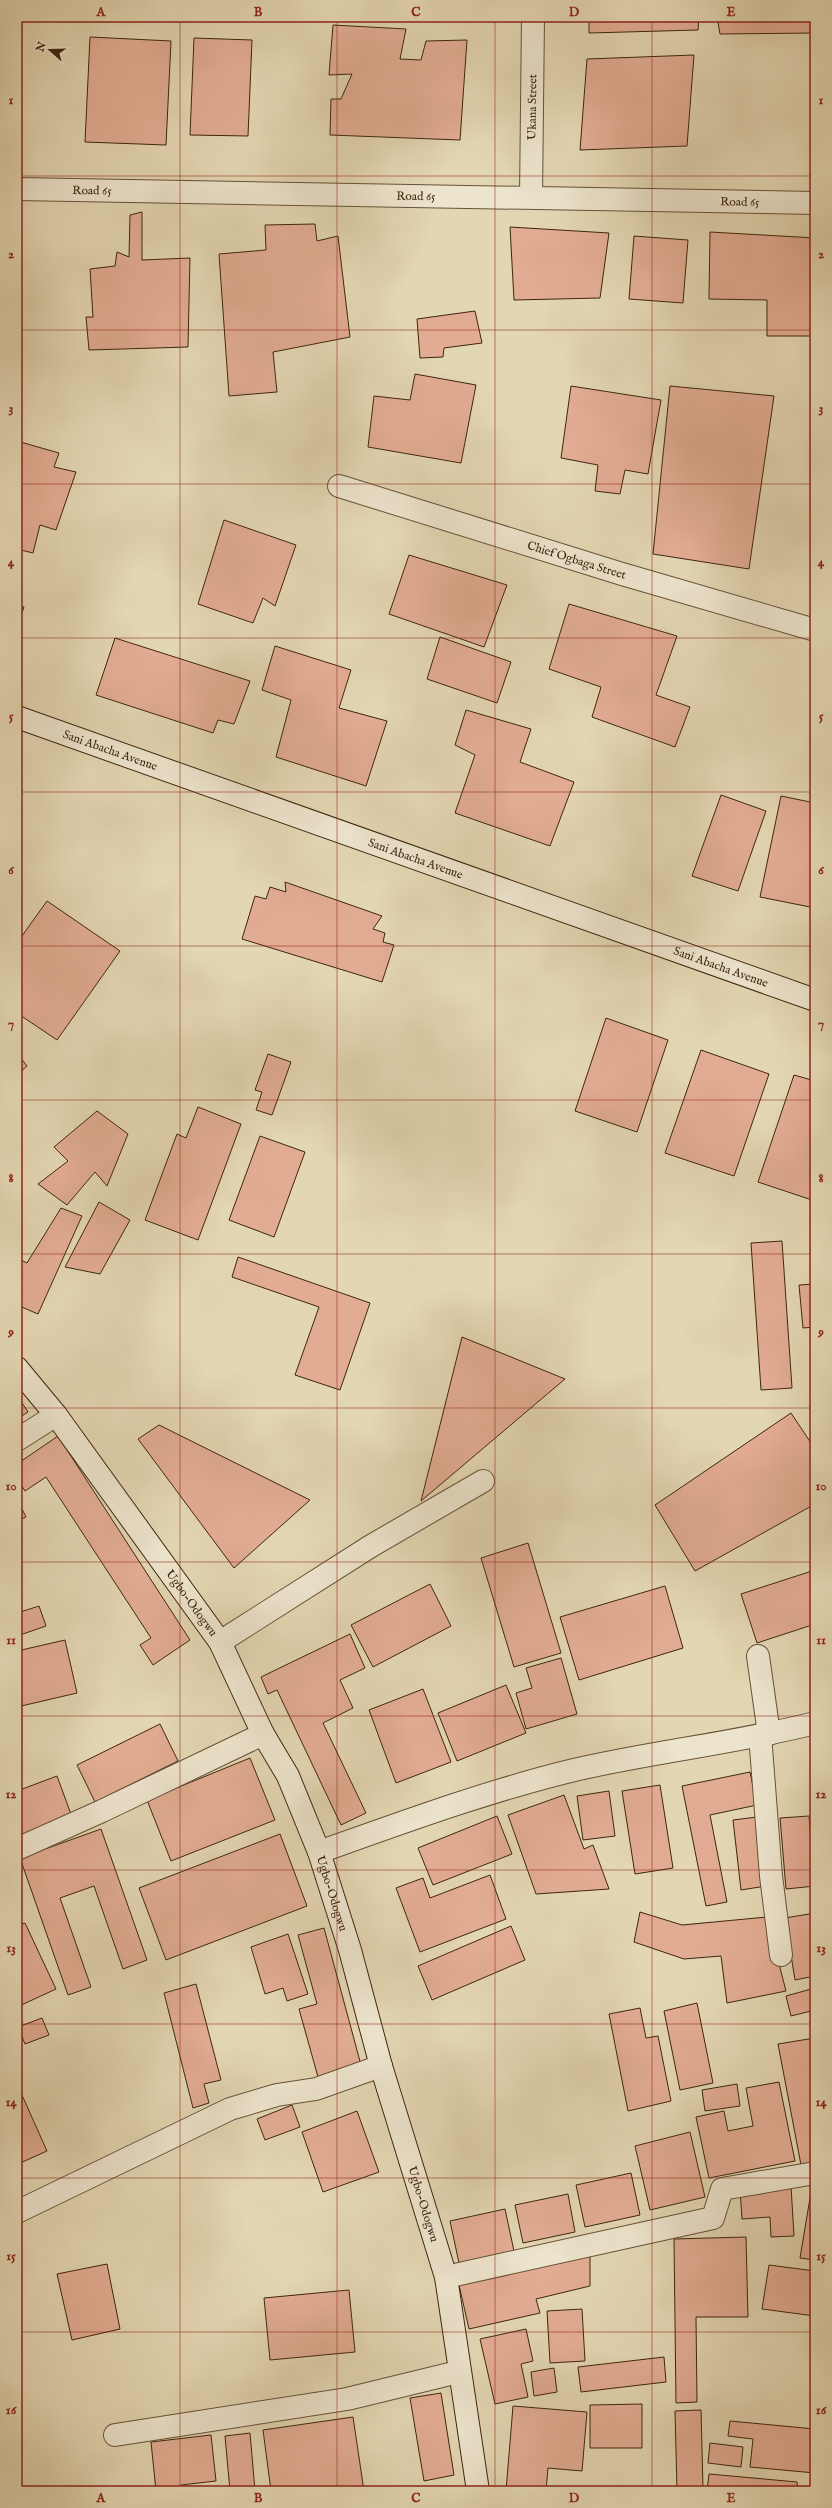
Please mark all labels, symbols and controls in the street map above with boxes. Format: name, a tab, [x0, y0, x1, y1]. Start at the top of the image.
text: A	[96, 4, 107, 21]
text: B	[254, 4, 263, 21]
text: C	[411, 4, 421, 21]
text: D	[569, 4, 580, 21]
text: E	[726, 4, 736, 21]
north arrow	[30, 30, 70, 70]
text: N	[33, 40, 50, 55]
street label: Ukana Street	[524, 74, 540, 140]
text: 1	[9, 92, 14, 109]
text: 1	[819, 92, 824, 109]
street label: Road 65	[72, 182, 112, 198]
street label: Road 65	[396, 188, 436, 204]
street label: Road 65	[720, 194, 760, 210]
text: 2	[8, 246, 14, 263]
text: 2	[818, 246, 824, 263]
text: 3	[9, 400, 14, 417]
text: 3	[819, 400, 824, 417]
street label: Chief Ogbaga Street	[525, 538, 628, 582]
text: 4	[8, 554, 15, 571]
text: 4	[818, 554, 825, 571]
text: 5	[9, 708, 14, 725]
text: 5	[819, 708, 824, 725]
street label: Sani Abacha Avenue	[61, 726, 160, 774]
street label: Sani Abacha Avenue	[366, 835, 465, 882]
text: 6	[8, 862, 14, 879]
text: 6	[818, 862, 824, 879]
street label: Sani Abacha Avenue	[672, 943, 771, 991]
text: 7	[8, 1016, 14, 1033]
text: 7	[818, 1016, 824, 1033]
text: 8	[8, 1170, 14, 1187]
text: 8	[818, 1170, 824, 1187]
text: 9	[7, 1324, 14, 1341]
text: 9	[817, 1324, 824, 1341]
text: 10	[5, 1478, 17, 1495]
text: 10	[815, 1478, 827, 1495]
street label: Ugbo-Odogwu	[163, 1567, 221, 1639]
text: 11	[6, 1632, 16, 1649]
text: 11	[816, 1632, 826, 1649]
text: 12	[6, 1786, 16, 1803]
text: 12	[816, 1786, 826, 1803]
street label: Ugbo-Odogwu	[313, 1854, 351, 1933]
text: 13	[6, 1940, 16, 1957]
text: 13	[816, 1940, 826, 1957]
text: 14	[5, 2094, 17, 2111]
text: 14	[815, 2094, 827, 2111]
street label: Ugbo-Odogwu	[405, 2164, 442, 2244]
text: 15	[6, 2248, 16, 2265]
text: 15	[816, 2248, 826, 2265]
text: 16	[6, 2402, 17, 2419]
text: 16	[816, 2402, 827, 2419]
text: A	[96, 2490, 107, 2507]
text: B	[254, 2490, 263, 2507]
text: C	[411, 2490, 421, 2507]
text: D	[569, 2490, 580, 2507]
text: E	[726, 2490, 736, 2507]

